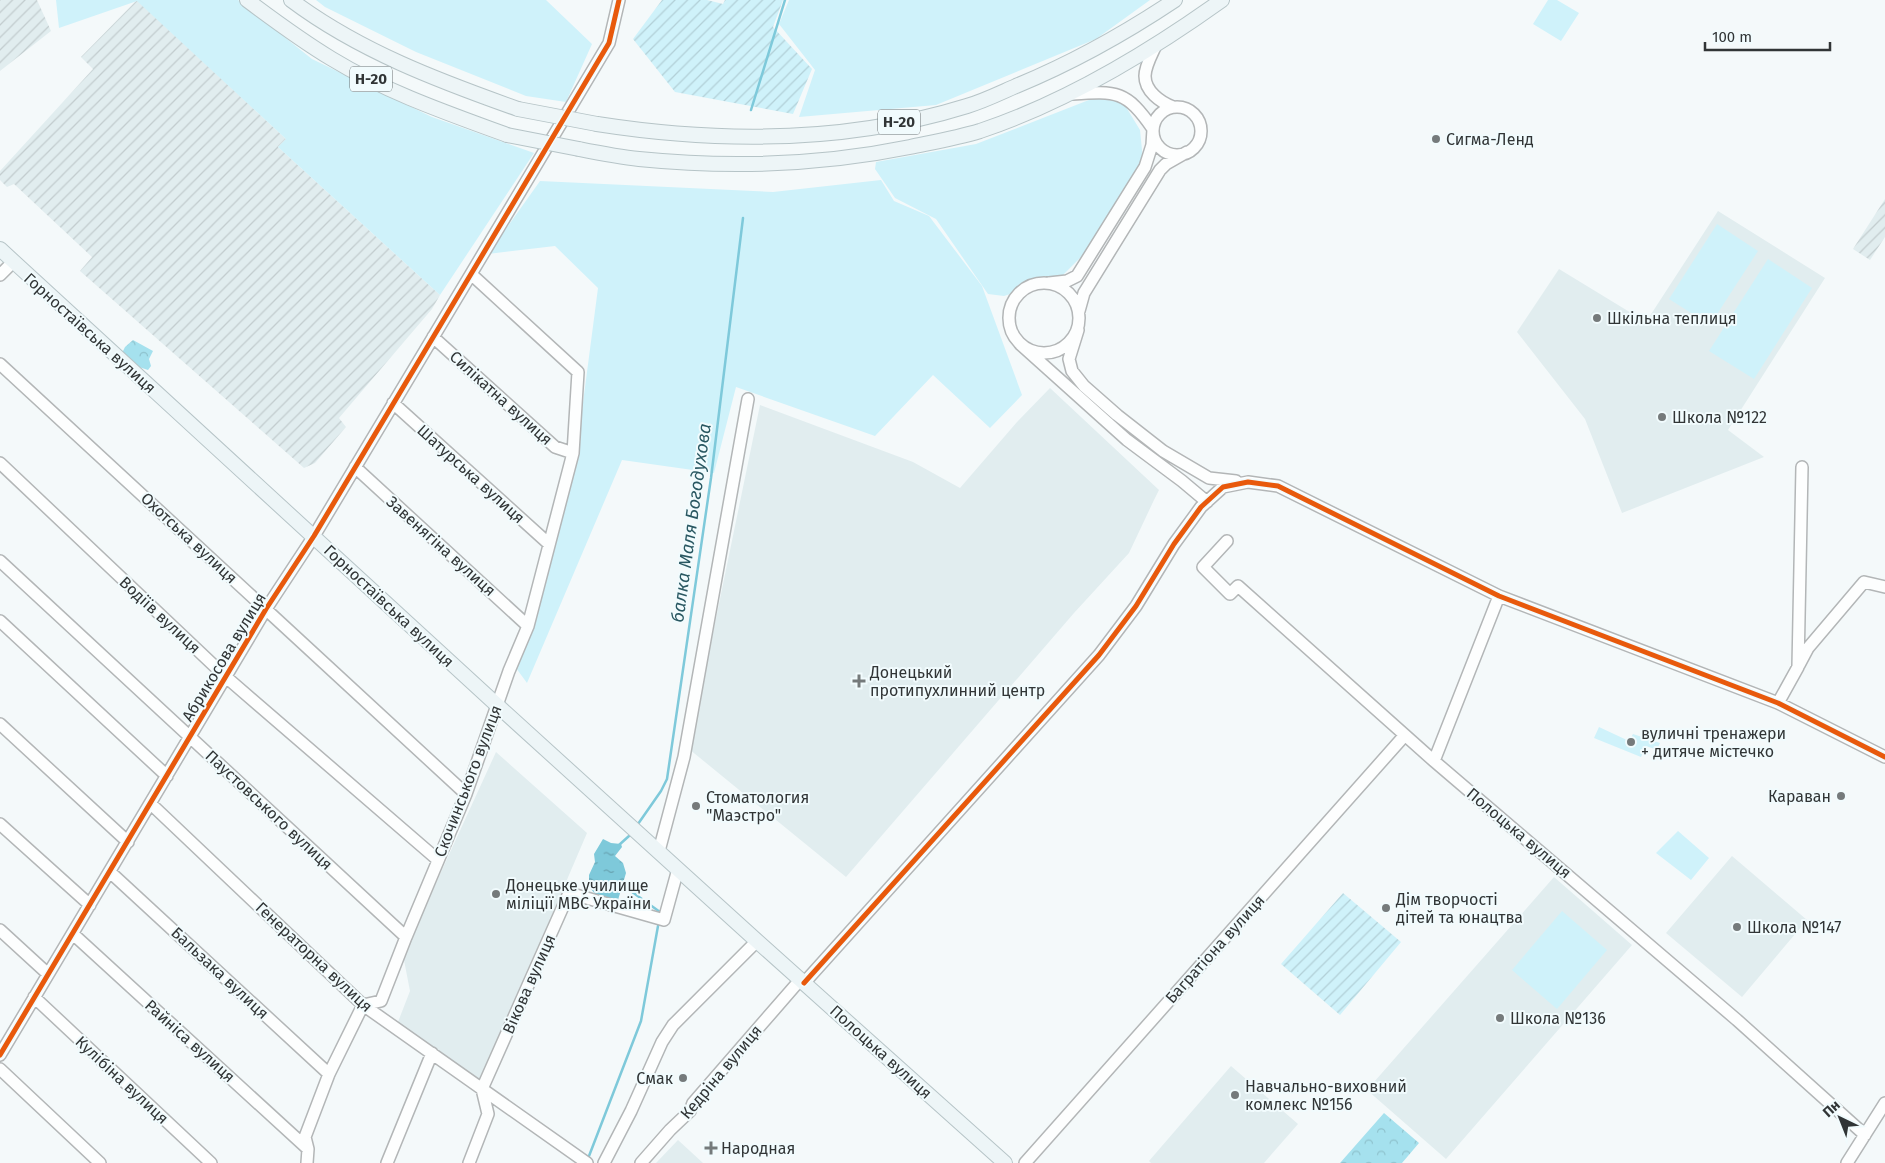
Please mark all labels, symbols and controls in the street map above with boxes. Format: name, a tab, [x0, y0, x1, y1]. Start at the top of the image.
scale bar	[1705, 20, 1830, 52]
text: 100 m	[1712, 28, 1752, 46]
road number: Н-20	[350, 66, 392, 92]
road number: Н-20	[878, 110, 920, 134]
place label: Сигма-Ленд	[1446, 130, 1534, 149]
marker: Сигма-Ленд	[1430, 133, 1442, 145]
street label: Горностаївська вулиця	[20, 269, 160, 397]
place label: Шкільна теплиця	[1607, 309, 1737, 328]
marker: Шкільна теплиця	[1591, 312, 1603, 324]
street label: Силікатна вулиця	[446, 347, 556, 449]
place label: Школа №122	[1672, 408, 1767, 427]
marker: Школа №122	[1656, 411, 1668, 423]
street label: Шатурська вулиця	[413, 421, 529, 527]
water label: балка Маля Богодухова	[666, 422, 716, 624]
street label: Охотська вулиця	[137, 489, 241, 587]
street label: Завенягіна вулиця	[383, 492, 499, 600]
street label: Горностаївська вулиця	[320, 541, 458, 671]
street label: Водіїв вулиця	[116, 573, 204, 657]
street label: Абрикосова вулиця	[178, 589, 270, 725]
place label: Донецький протипухлинний центр	[869, 663, 1045, 700]
marker: Донецький протипухлинний центр	[852, 674, 866, 688]
street label: Скочинського вулиця	[430, 702, 506, 860]
place label: вуличні тренажери + дитяче містечко	[1641, 724, 1786, 761]
marker: вуличні тренажери + дитяче містечко	[1625, 736, 1637, 748]
street label: Паустовського вулиця	[202, 746, 336, 874]
street label: Полоцька вулиця	[1463, 784, 1575, 882]
place label: Караван	[1768, 787, 1831, 806]
place label: Стоматология "Маэстро"	[706, 788, 809, 825]
marker: Караван	[1835, 790, 1847, 802]
marker: Стоматология "Маэстро"	[690, 800, 702, 812]
place label: Донецьке училище міліції МВС України	[505, 876, 651, 913]
marker: Донецьке училище міліції МВС України	[490, 888, 502, 900]
place label: Дім творчості дітей та юнацтва	[1395, 890, 1523, 927]
street label: Багратіона вулиця	[1161, 891, 1269, 1007]
street label: Генераторна вулиця	[252, 898, 376, 1016]
marker: Дім творчості дітей та юнацтва	[1380, 902, 1392, 914]
place label: Школа №147	[1747, 918, 1841, 937]
marker: Школа №147	[1731, 921, 1743, 933]
street label: Бальзака вулиця	[167, 923, 273, 1023]
street label: Вікова вулиця	[499, 931, 559, 1037]
street label: Райніса вулиця	[141, 996, 239, 1086]
street label: Полоцька вулиця	[826, 1001, 936, 1103]
place label: Школа №136	[1510, 1009, 1606, 1028]
marker: Школа №136	[1494, 1012, 1506, 1024]
street label: Кедріна вулиця	[676, 1021, 766, 1123]
street label: Кулібіна вулиця	[71, 1032, 173, 1128]
place label: Смак	[636, 1069, 674, 1088]
marker: Смак	[677, 1072, 689, 1084]
place label: Навчально-виховний комлекс №156	[1245, 1077, 1407, 1114]
marker: Навчально-виховний комлекс №156	[1229, 1089, 1241, 1101]
north arrow	[1815, 1093, 1865, 1143]
text: Пн	[1819, 1097, 1844, 1121]
place label: Народная	[721, 1139, 795, 1158]
marker: Народная	[705, 1142, 717, 1154]

